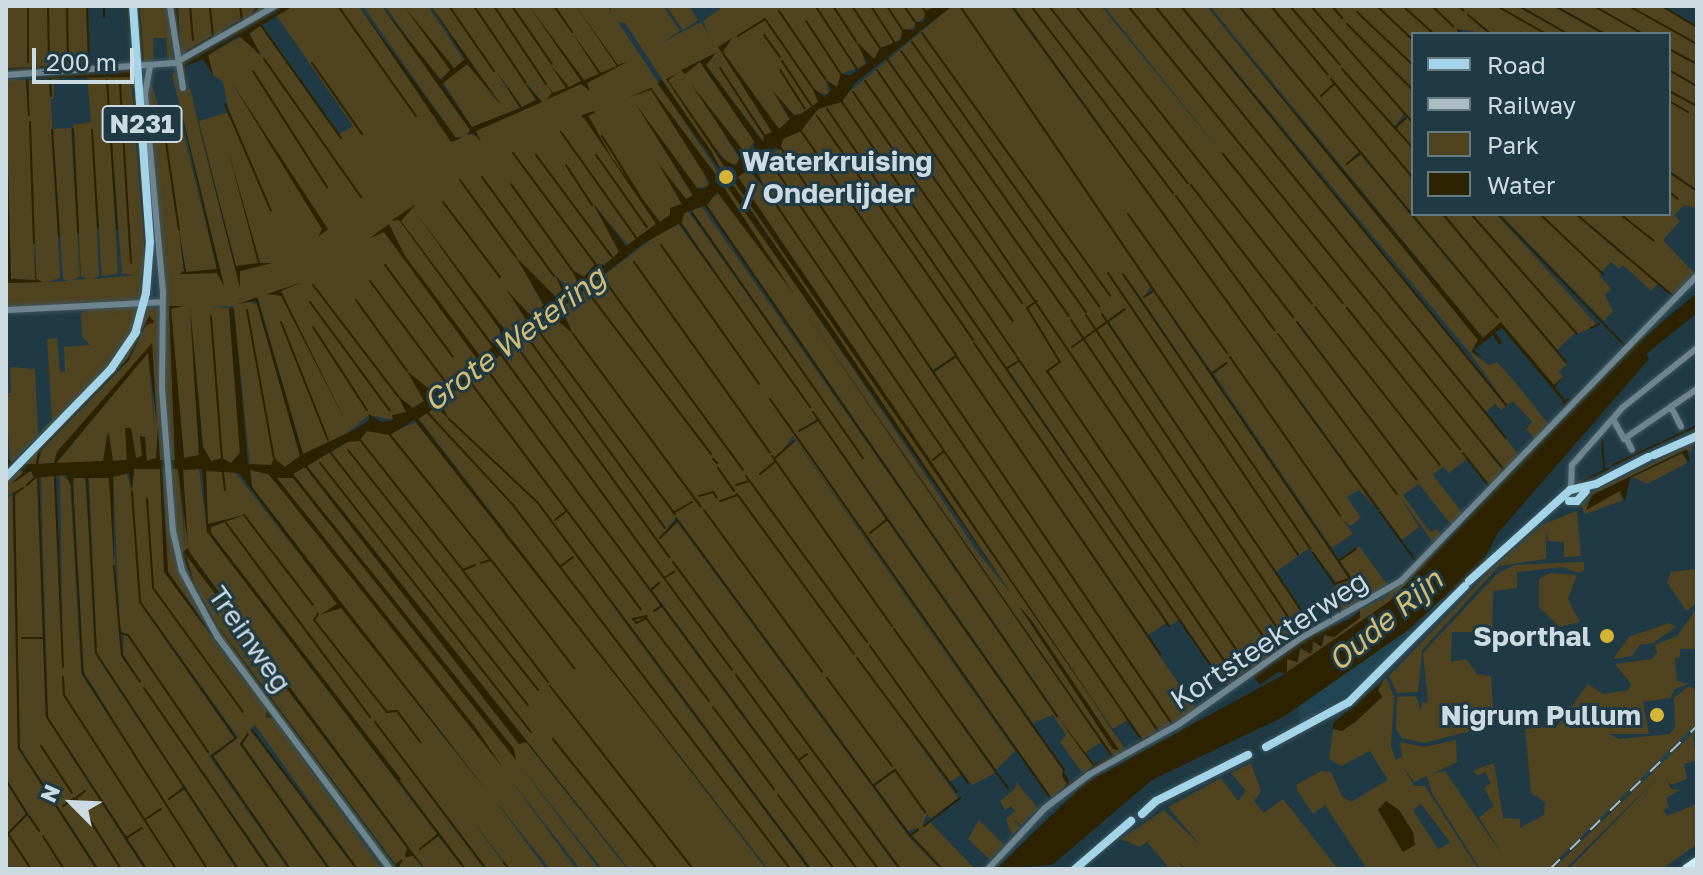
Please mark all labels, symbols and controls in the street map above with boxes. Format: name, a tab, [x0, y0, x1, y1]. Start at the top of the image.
scale bar	[36, 32, 138, 82]
legend	[1411, 32, 1671, 216]
text: 200 m	[46, 47, 117, 76]
text: Road	[1487, 50, 1546, 79]
text: Railway	[1487, 90, 1576, 119]
road number: N231	[100, 102, 184, 146]
text: Park	[1487, 130, 1539, 159]
place label: Waterkruising / Onderlijder	[742, 144, 932, 210]
marker: Waterkruising / Onderlijder	[717, 168, 735, 186]
text: Water	[1487, 170, 1555, 199]
water label: Grote Wetering	[416, 259, 612, 419]
water label: Oude Rijn	[1320, 562, 1450, 678]
street label: Kortsteekterweg	[1164, 564, 1374, 716]
street label: Treinweg	[201, 579, 299, 699]
place label: Sporthal	[1473, 619, 1591, 653]
marker: Sporthal	[1598, 627, 1616, 645]
place label: Nigrum Pullum	[1440, 698, 1641, 732]
marker: Nigrum Pullum	[1648, 706, 1666, 724]
north arrow	[32, 763, 112, 843]
text: N	[34, 780, 65, 806]

